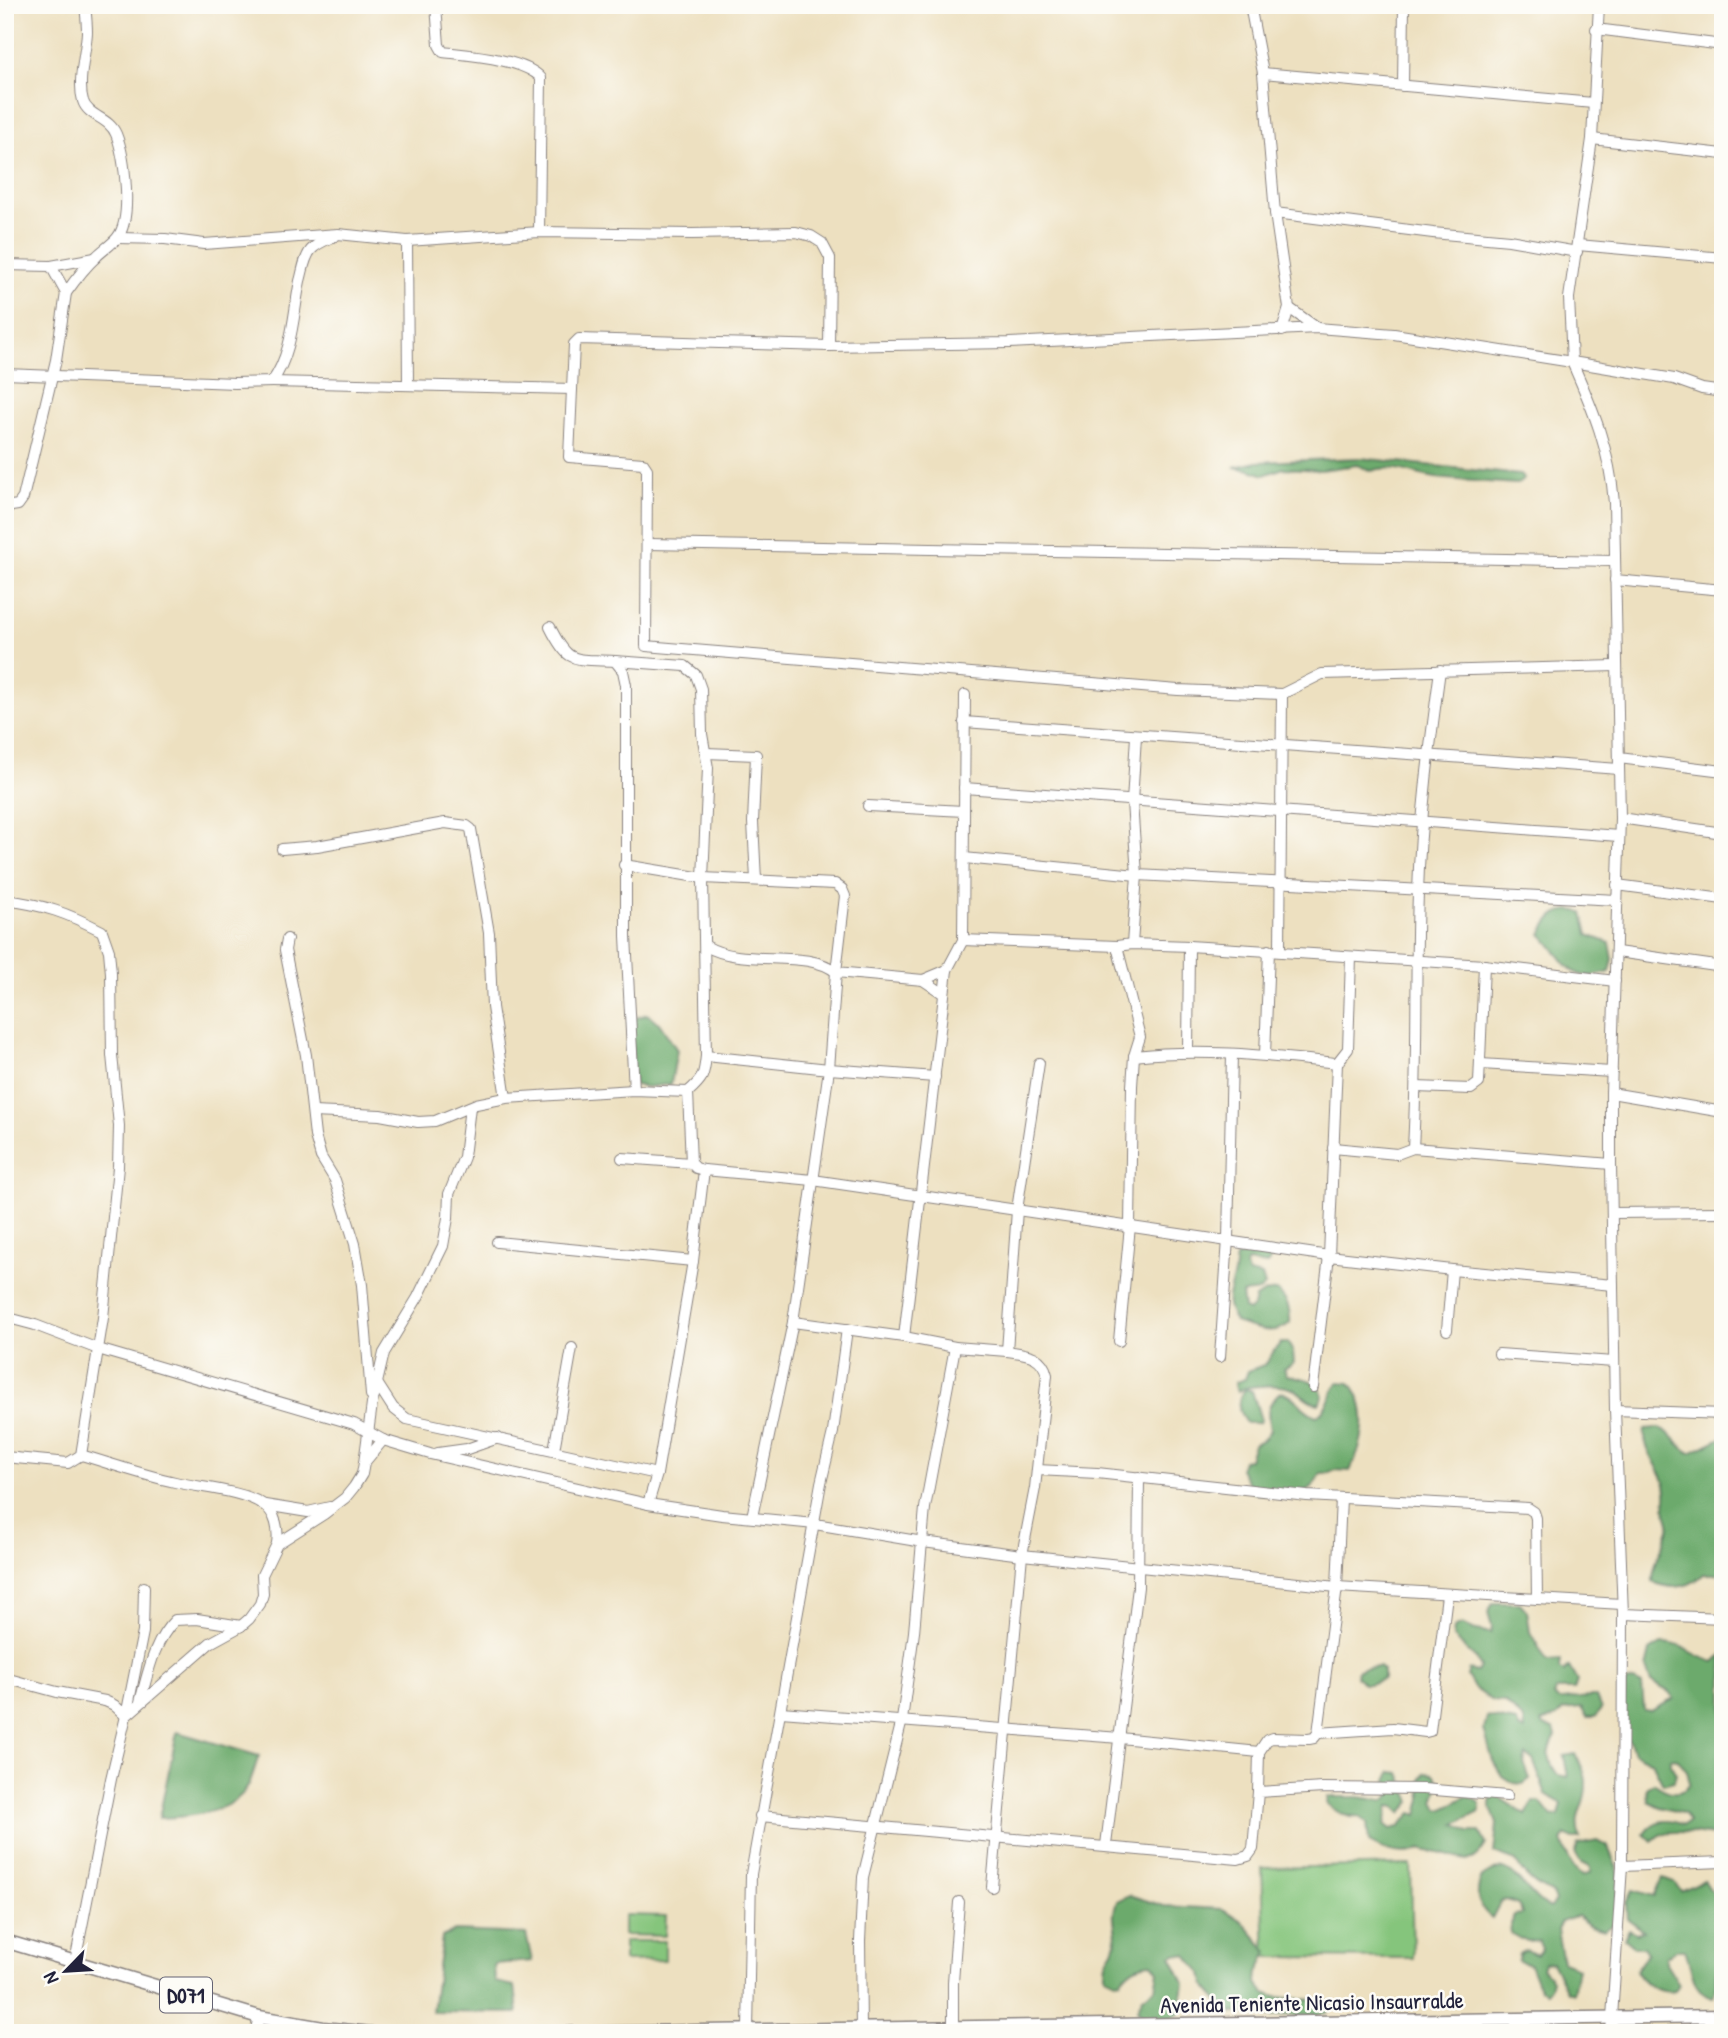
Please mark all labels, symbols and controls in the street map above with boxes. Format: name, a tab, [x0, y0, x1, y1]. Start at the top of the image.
north arrow	[32, 1937, 102, 2007]
text: N	[37, 1968, 65, 1988]
road number: D071	[160, 1978, 212, 2012]
street label: Avenida Teniente Nicasio Insaurralde	[1160, 1984, 1464, 2020]

